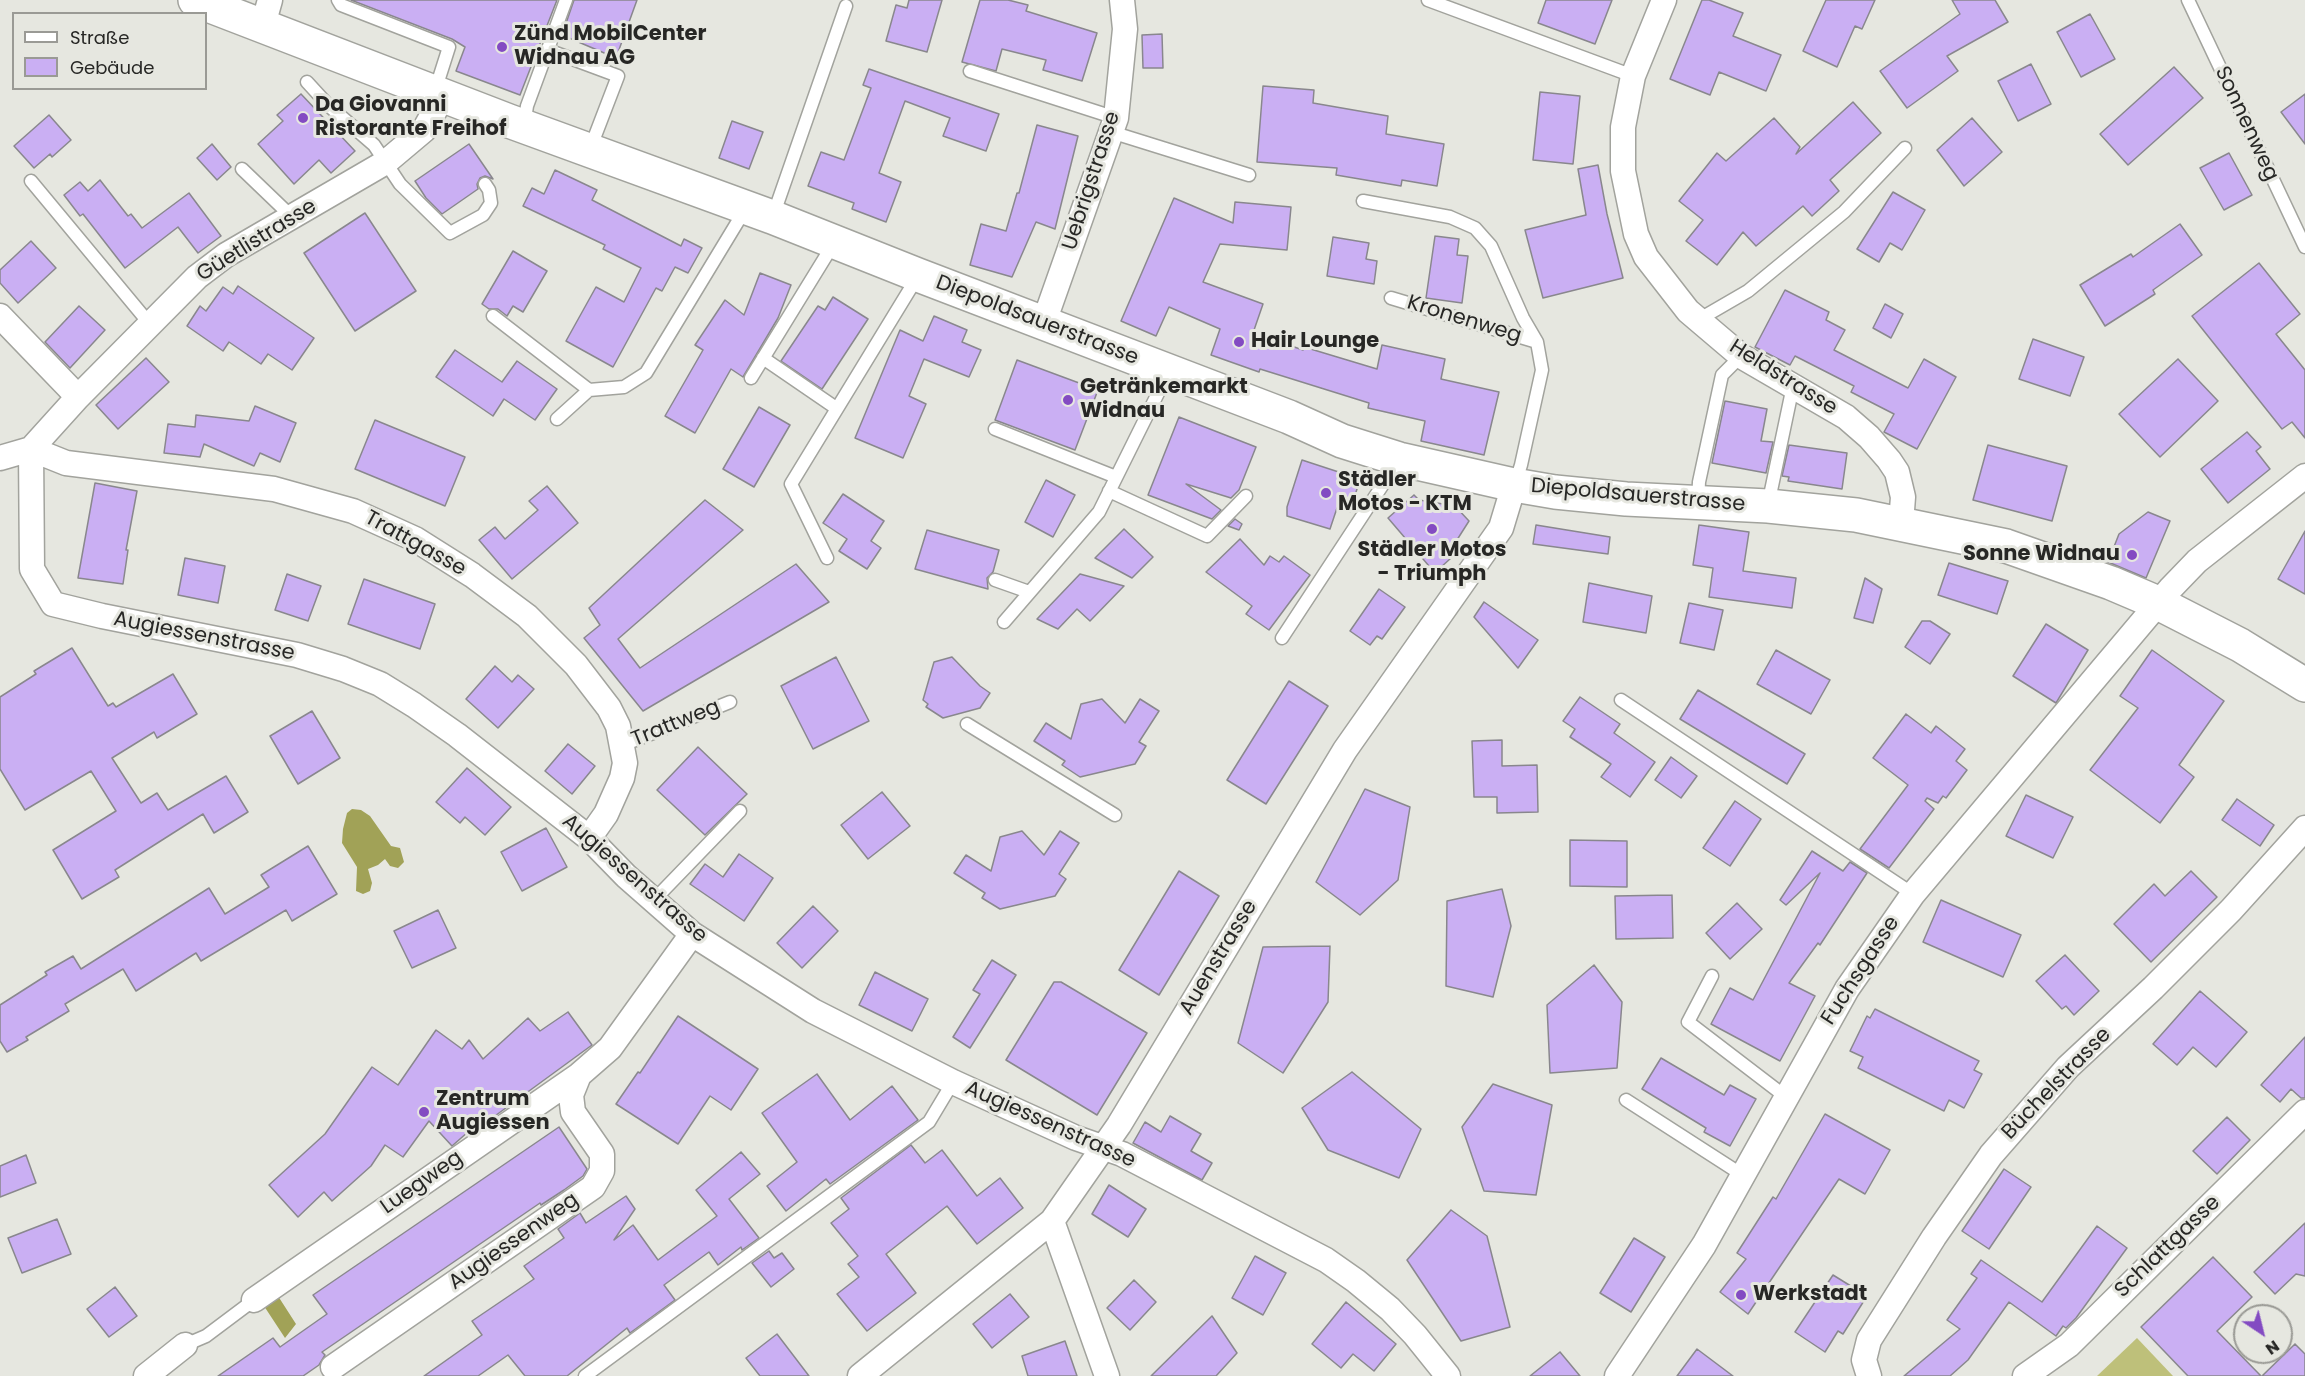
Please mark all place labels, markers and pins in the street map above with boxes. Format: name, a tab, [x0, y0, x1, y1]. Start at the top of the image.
place label: Zünd MobilCenter Widnau AG	[514, 22, 706, 72]
marker: Zünd MobilCenter Widnau AG	[495, 40, 509, 54]
place label: Da Giovanni Ristorante Freihof	[315, 93, 507, 143]
marker: Da Giovanni Ristorante Freihof	[296, 111, 310, 125]
place label: Hair Lounge	[1251, 329, 1379, 355]
marker: Hair Lounge	[1232, 335, 1246, 349]
place label: Getränkemarkt Widnau	[1080, 375, 1248, 425]
marker: Getränkemarkt Widnau	[1061, 393, 1075, 407]
place label: Städler Motos - KTM	[1338, 468, 1472, 518]
marker: Städler Motos - KTM	[1319, 486, 1333, 500]
marker: Städler Motos - Triumph	[1425, 522, 1439, 536]
place label: Städler Motos - Triumph	[1358, 538, 1506, 588]
place label: Sonne Widnau	[1963, 542, 2120, 568]
marker: Sonne Widnau	[2125, 548, 2139, 562]
place label: Zentrum Augiessen	[436, 1087, 550, 1137]
marker: Zentrum Augiessen	[417, 1105, 431, 1119]
place label: Werkstadt	[1753, 1282, 1867, 1308]
marker: Werkstadt	[1734, 1288, 1748, 1302]

